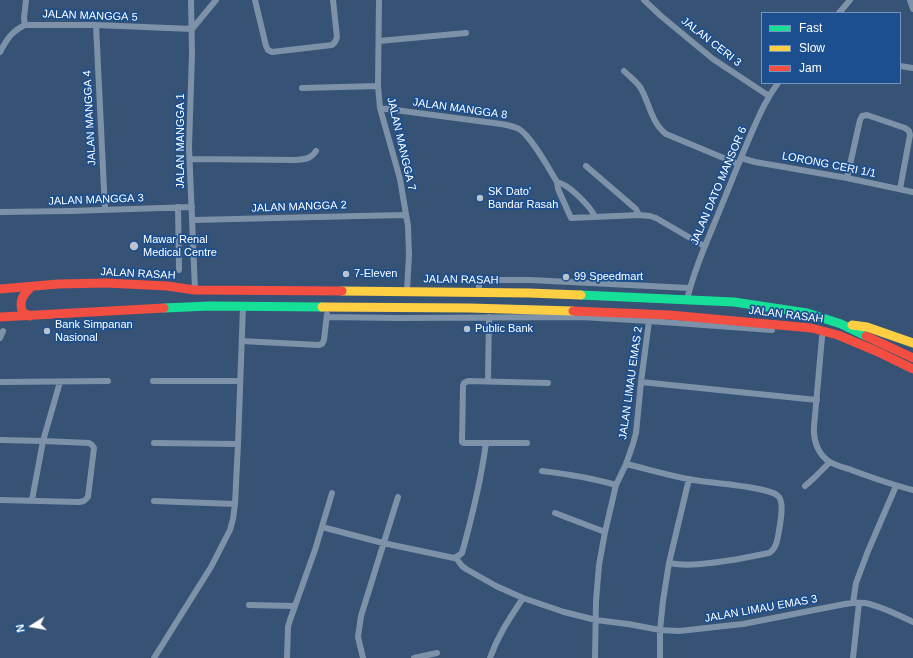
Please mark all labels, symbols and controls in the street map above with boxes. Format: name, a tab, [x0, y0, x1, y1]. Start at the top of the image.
street label: JALAN MANGGA 5	[42, 8, 138, 24]
legend	[761, 12, 901, 84]
street label: JALAN CERI 3	[678, 14, 744, 70]
text: Fast	[799, 21, 822, 35]
text: Slow	[799, 41, 825, 55]
text: Jam	[799, 61, 822, 75]
street label: JALAN MANGGA 4	[81, 70, 99, 166]
street label: JALAN MANGGA 1	[174, 93, 188, 189]
street label: JALAN MANGGA 7	[384, 96, 418, 192]
street label: JALAN MANGGA 8	[412, 96, 508, 122]
street label: JALAN DATO MANSOR 6	[688, 125, 750, 247]
street label: LORONG CERI 1/1	[781, 149, 877, 181]
place label: SK Dato' Bandar Rasah	[488, 185, 558, 211]
street label: JALAN MANGGA 3	[48, 192, 144, 208]
marker: SK Dato' Bandar Rasah	[475, 193, 485, 203]
street label: JALAN MANGGA 2	[251, 199, 347, 215]
place label: Mawar Renal Medical Centre	[143, 233, 217, 259]
marker: Mawar Renal Medical Centre	[128, 240, 140, 252]
street label: JALAN RASAH	[100, 265, 176, 283]
place label: 7-Eleven	[354, 267, 397, 281]
marker: 7-Eleven	[341, 269, 351, 279]
place label: 99 Speedmart	[574, 270, 643, 284]
marker: 99 Speedmart	[561, 272, 571, 282]
street label: JALAN RASAH	[423, 273, 499, 287]
street label: JALAN RASAH	[748, 304, 824, 326]
place label: Bank Simpanan Nasional	[55, 318, 133, 344]
place label: Public Bank	[475, 322, 533, 336]
marker: Public Bank	[462, 324, 472, 334]
street label: JALAN LIMAU EMAS 2	[617, 325, 645, 441]
marker: Bank Simpanan Nasional	[42, 326, 52, 336]
street label: JALAN LIMAU EMAS 3	[704, 593, 818, 625]
north arrow	[12, 606, 52, 646]
text: N	[14, 623, 27, 633]

